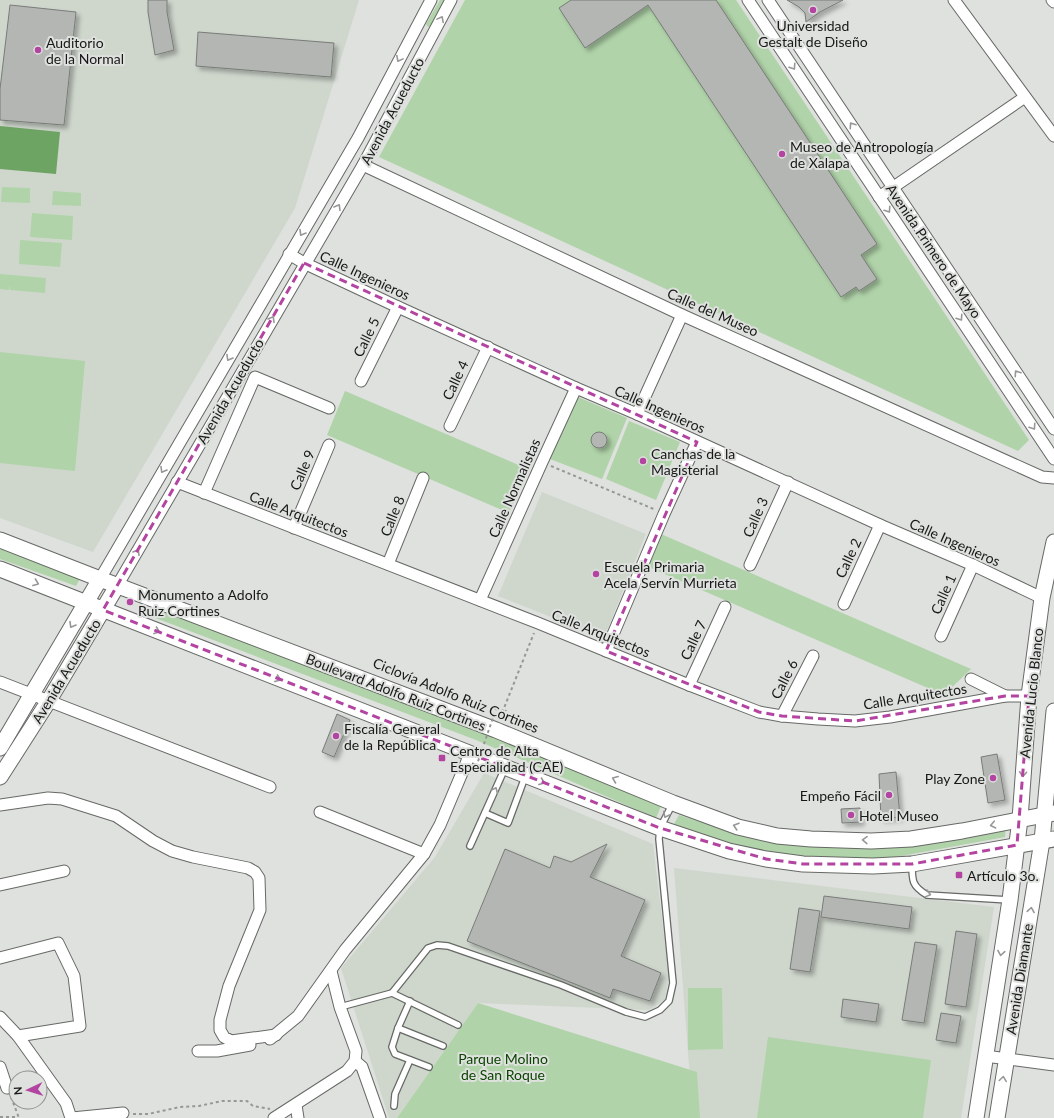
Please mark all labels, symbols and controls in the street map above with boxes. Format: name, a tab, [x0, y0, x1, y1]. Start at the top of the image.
marker: Universidad Gestalt de Diseño	[808, 5, 818, 15]
one-way arrow	[436, 16, 444, 23]
place label: Universidad Gestalt de Diseño	[758, 17, 868, 50]
place label: Auditorio de la Normal	[46, 34, 124, 67]
marker: Auditorio de la Normal	[33, 45, 43, 55]
street label: Avenida Acueducto	[357, 54, 427, 167]
one-way arrow	[397, 55, 404, 62]
one-way arrow	[788, 63, 796, 70]
one-way arrow	[849, 122, 857, 129]
place label: Museo de Antropología de Xalapa	[790, 138, 934, 171]
marker: Museo de Antropología de Xalapa	[777, 149, 787, 159]
street label: Avenida Primero de Mayo	[883, 181, 985, 321]
one-way arrow	[333, 204, 341, 211]
one-way arrow	[884, 206, 891, 213]
one-way arrow	[299, 229, 306, 236]
street label: Calle Ingenieros	[317, 247, 413, 303]
street label: Calle del Museo	[665, 284, 761, 340]
street label: Calle 5	[349, 314, 383, 360]
one-way arrow	[956, 314, 963, 321]
one-way arrow	[268, 316, 275, 323]
street label: Avenida Acueducto	[193, 335, 267, 447]
one-way arrow	[226, 354, 233, 361]
street label: Calle 4	[438, 357, 472, 403]
one-way arrow	[1014, 370, 1022, 377]
street label: Calle Ingenieros	[612, 381, 708, 437]
one-way arrow	[1028, 422, 1035, 429]
street label: Calle Normalistas	[485, 436, 543, 540]
place label: Canchas de la Magisterial	[651, 445, 735, 478]
street label: Calle 9	[286, 447, 318, 493]
marker: Canchas de la Magisterial	[638, 456, 648, 466]
one-way arrow	[161, 466, 168, 473]
street label: Calle Arquitectos	[247, 487, 351, 541]
street label: Calle 8	[376, 493, 408, 539]
street label: Calle 3	[739, 494, 771, 540]
street label: Calle Ingenieros	[907, 514, 1003, 570]
street label: Calle 2	[831, 535, 865, 581]
one-way arrow	[132, 549, 139, 556]
place label: Escuela Primaria Acela Servín Murrieta	[604, 558, 737, 591]
marker: Escuela Primaria Acela Servín Murrieta	[591, 569, 601, 579]
street label: Calle 1	[927, 571, 959, 617]
one-way arrow	[33, 578, 40, 586]
place label: Monumento a Adolfo Ruiz Cortines	[138, 586, 269, 619]
marker: Monumento a Adolfo Ruiz Cortines	[125, 597, 135, 607]
street label: Calle Arquitectos	[549, 605, 653, 661]
street label: Avenida Acueducto	[28, 616, 104, 726]
street label: Calle 7	[676, 617, 710, 663]
one-way arrow	[70, 621, 77, 628]
one-way arrow	[154, 626, 161, 634]
street label: Avenida Lucio Blanco	[1016, 627, 1046, 759]
street label: Boulevard Adolfo Ruiz Cortines	[304, 650, 488, 734]
street label: Ciclovía Adolfo Ruiz Cortines	[371, 654, 541, 736]
street label: Calle 6	[767, 656, 801, 702]
one-way arrow	[275, 674, 282, 682]
street label: Calle Arquitectos	[862, 679, 968, 713]
place label: Fiscalía General de la República	[344, 720, 440, 753]
marker: Fiscalía General de la República	[331, 731, 341, 741]
place label: Centro de Alta Especialidad (CAE)	[450, 742, 564, 775]
marker: Centro de Alta Especialidad (CAE)	[437, 753, 447, 763]
place label: Play Zone	[925, 770, 985, 787]
one-way arrow	[1018, 771, 1027, 777]
marker: Play Zone	[988, 773, 998, 783]
one-way arrow	[611, 775, 618, 783]
one-way arrow	[539, 778, 546, 786]
one-way arrow	[490, 787, 498, 795]
place label: Empeño Fácil	[800, 787, 881, 804]
marker: Empeño Fácil	[884, 790, 894, 800]
place label: Hotel Museo	[859, 807, 939, 824]
marker: Hotel Museo	[846, 810, 856, 820]
one-way arrow	[664, 811, 671, 819]
one-way arrow	[990, 820, 997, 828]
one-way arrow	[733, 822, 740, 831]
one-way arrow	[862, 836, 868, 845]
place label: Artículo 3o.	[967, 867, 1039, 884]
marker: Artículo 3o.	[954, 870, 964, 880]
one-way arrow	[925, 889, 932, 897]
one-way arrow	[1026, 907, 1035, 913]
street label: Avenida Diamante	[1002, 922, 1036, 1036]
one-way arrow	[998, 950, 1006, 957]
park label: Parque Molino de San Roque	[458, 1050, 548, 1083]
north arrow	[8, 1070, 48, 1110]
one-way arrow	[998, 1076, 1007, 1082]
text: N	[11, 1086, 24, 1095]

